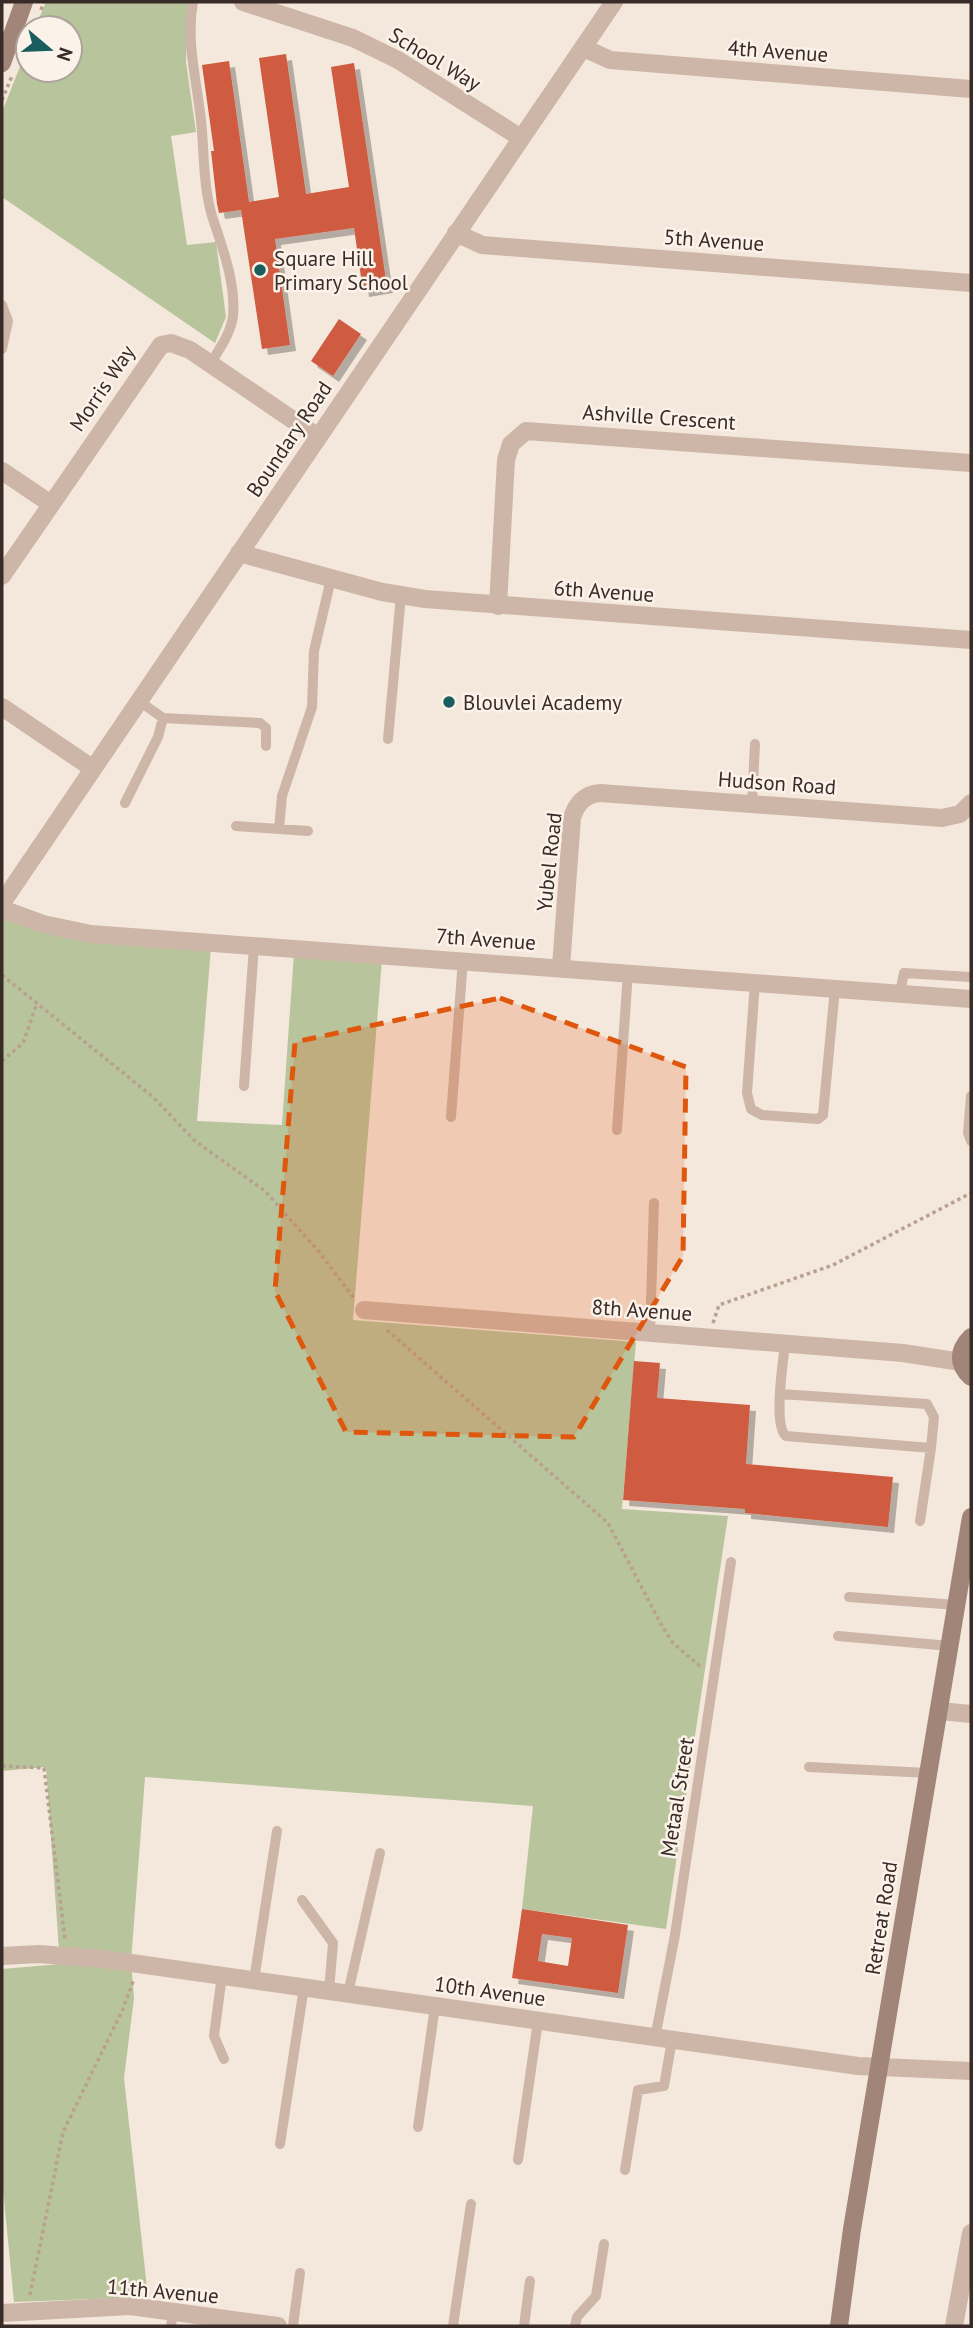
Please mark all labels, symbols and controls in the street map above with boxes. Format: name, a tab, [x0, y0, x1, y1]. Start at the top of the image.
north arrow	[14, 14, 84, 84]
street label: School Way	[384, 21, 486, 97]
street label: 4th Avenue	[727, 34, 829, 68]
text: N	[52, 45, 78, 64]
street label: 5th Avenue	[663, 223, 765, 257]
place label: Square Hill Primary School	[274, 245, 408, 296]
marker: Square Hill Primary School	[252, 262, 268, 278]
street label: Morris Way	[63, 339, 141, 436]
street label: Boundary Road	[240, 376, 338, 502]
street label: Ashville Crescent	[582, 398, 736, 436]
street label: 6th Avenue	[553, 574, 655, 608]
place label: Blouvlei Academy	[463, 689, 622, 716]
marker: Blouvlei Academy	[441, 694, 457, 710]
street label: Hudson Road	[717, 765, 837, 801]
street label: Yubel Road	[530, 811, 568, 913]
street label: 7th Avenue	[435, 922, 537, 956]
street label: 8th Avenue	[591, 1293, 693, 1327]
street label: Metaal Street	[654, 1735, 700, 1859]
street label: Retreat Road	[859, 1859, 903, 1977]
street label: 10th Avenue	[433, 1970, 547, 2012]
street label: 11th Avenue	[106, 2273, 220, 2309]

